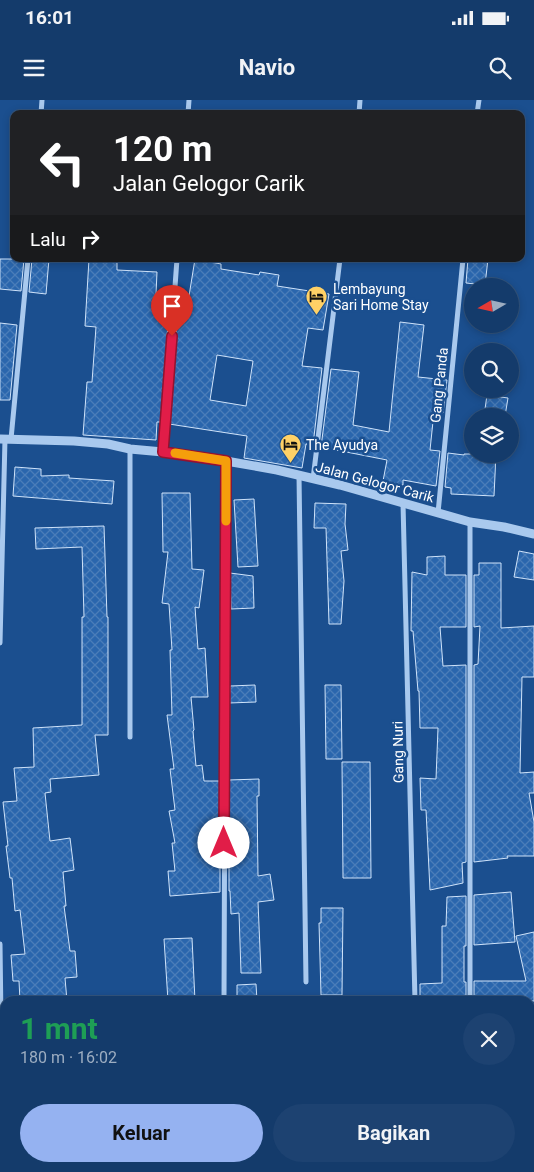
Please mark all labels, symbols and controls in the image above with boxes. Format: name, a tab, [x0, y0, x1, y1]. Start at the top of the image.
text: 16:01	[25, 6, 74, 29]
icon: menu	[20, 54, 48, 82]
icon: search	[486, 54, 514, 82]
text: Navio	[239, 55, 295, 80]
text: 120 m	[113, 129, 212, 170]
icon: left	[30, 130, 95, 195]
text: Jalan Gelogor Carik	[113, 171, 305, 196]
icon: right	[76, 225, 104, 253]
text: Lalu	[30, 228, 66, 251]
north arrow	[464, 278, 519, 332]
map controls	[464, 278, 519, 463]
place label: Lembayung Sari Home Stay	[333, 281, 429, 313]
pin	[151, 285, 193, 336]
hotel icon: Lembayung Sari Home Stay	[305, 285, 329, 316]
icon: arrive	[158, 292, 186, 320]
button: search	[464, 343, 519, 398]
street label: Gang Panda	[427, 346, 451, 424]
button: layers	[464, 408, 519, 463]
hotel icon: The Ayudya	[278, 433, 302, 464]
place label: The Ayudya	[306, 437, 378, 453]
street label: Jalan Gelogor Carik	[314, 458, 437, 506]
street label: Gang Nuri	[389, 721, 407, 783]
position arrow	[197, 816, 249, 868]
text: 1 mnt	[20, 1011, 98, 1046]
button: close	[463, 1013, 515, 1065]
text: 180 m · 16:02	[20, 1048, 117, 1067]
button: Keluar	[20, 1104, 263, 1162]
button: Bagikan	[273, 1104, 515, 1162]

